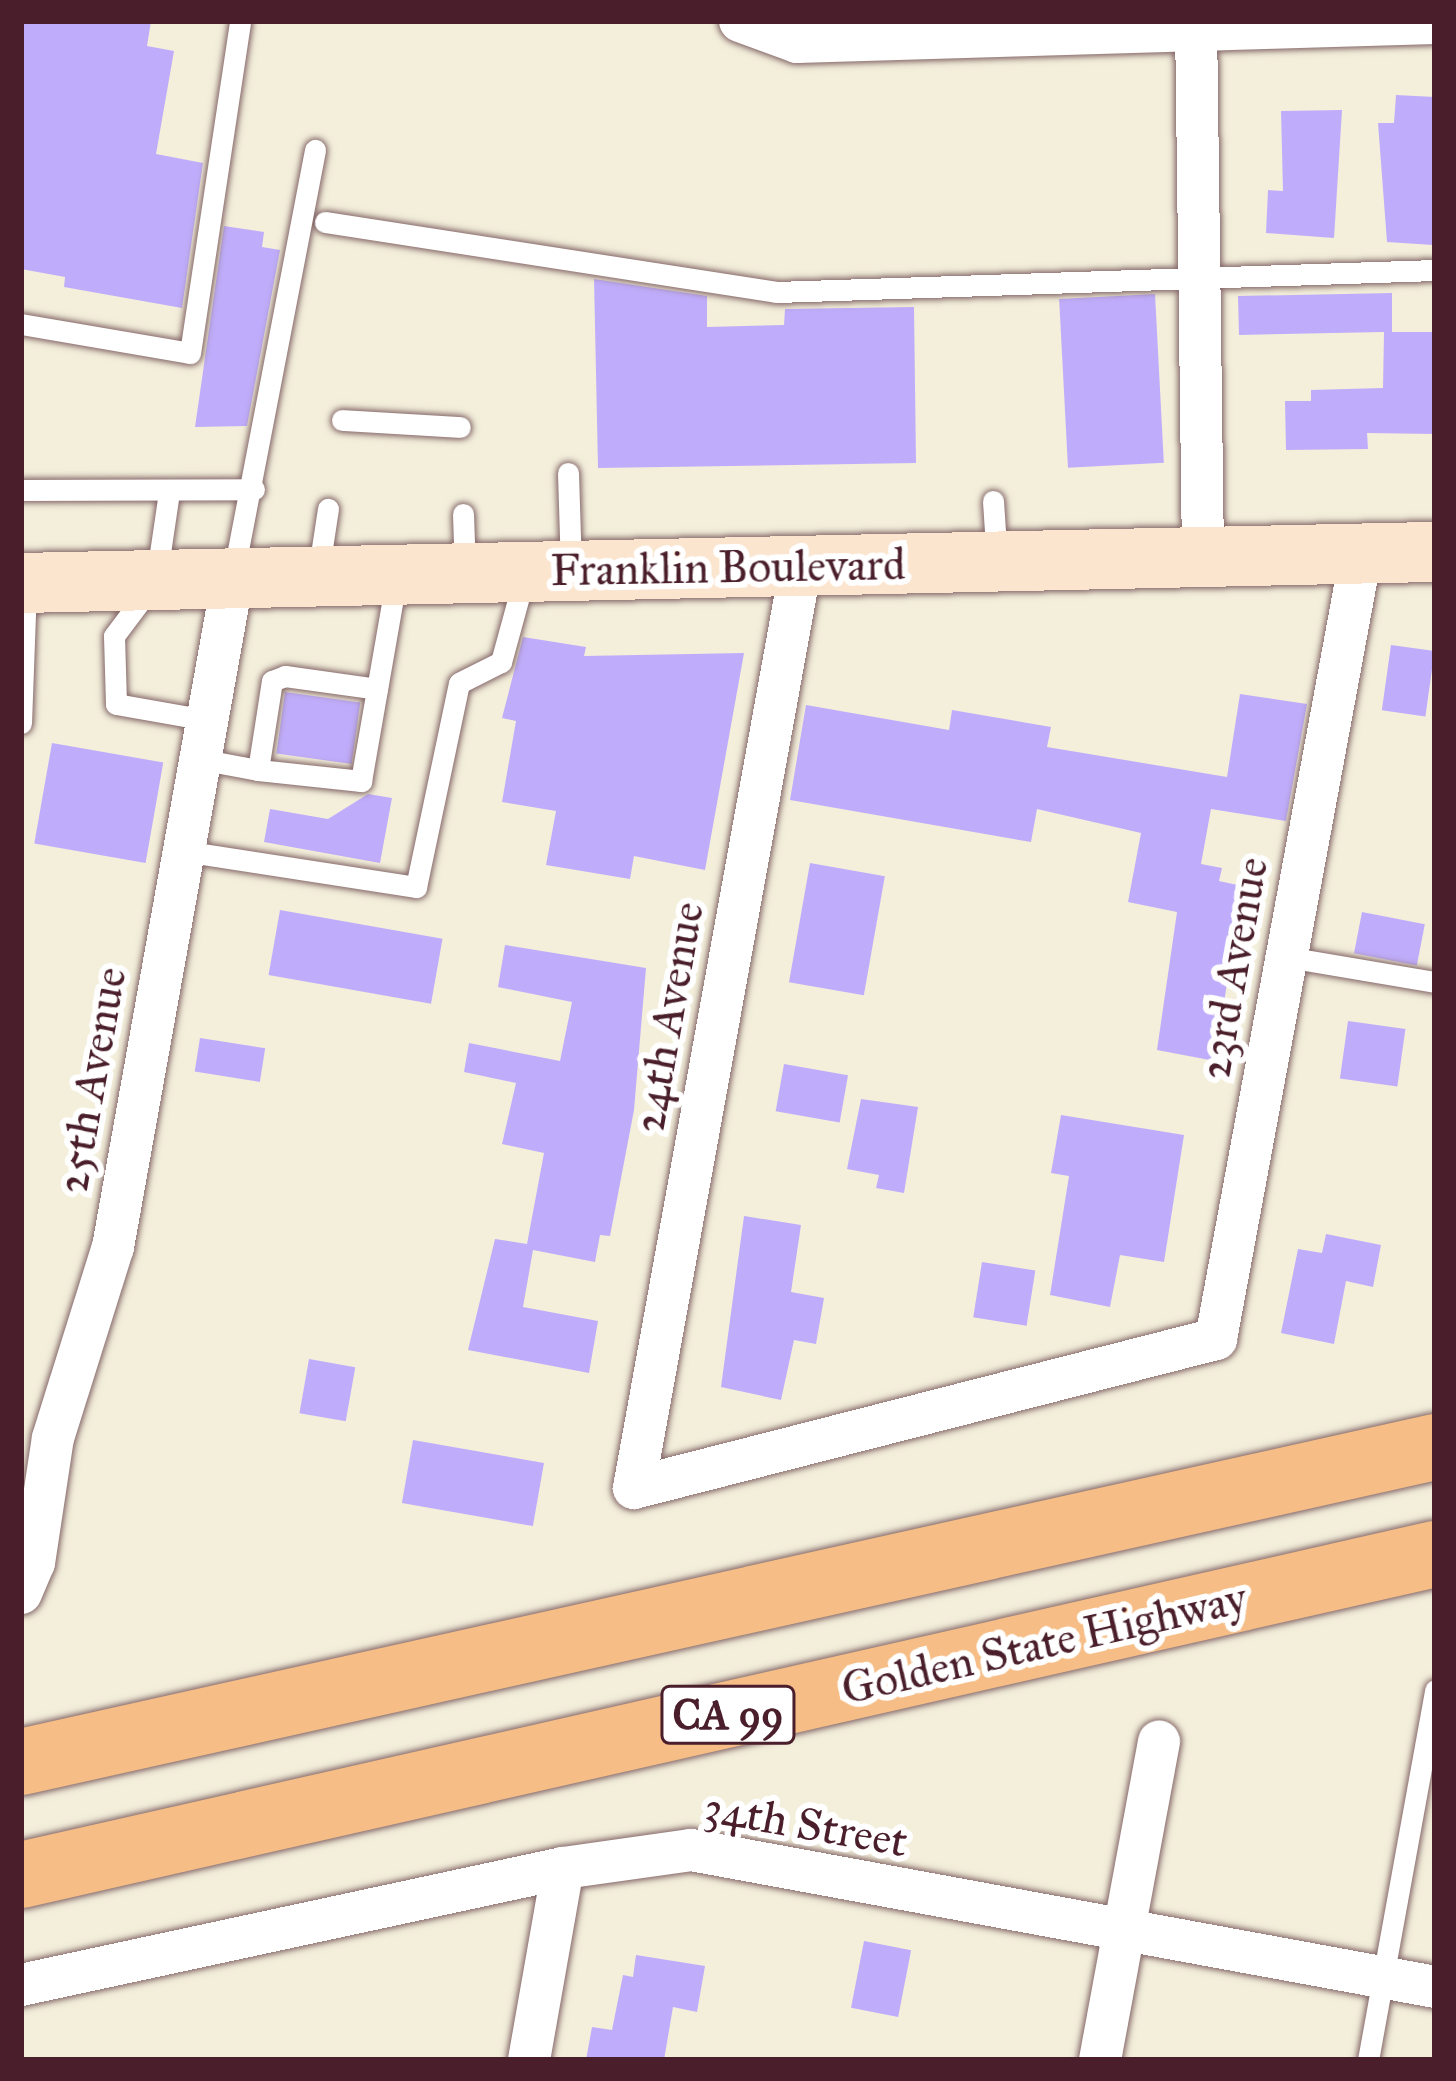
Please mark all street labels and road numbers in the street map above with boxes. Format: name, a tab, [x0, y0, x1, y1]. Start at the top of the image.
street label: Franklin Boulevard	[550, 537, 906, 597]
street label: 23rd Avenue	[1187, 853, 1279, 1083]
street label: 24th Avenue	[621, 898, 715, 1136]
street label: 25th Avenue	[45, 963, 137, 1197]
street label: Golden State Highway	[836, 1570, 1252, 1716]
road number: CA 99	[659, 1679, 797, 1751]
street label: 34th Street	[700, 1780, 912, 1868]

